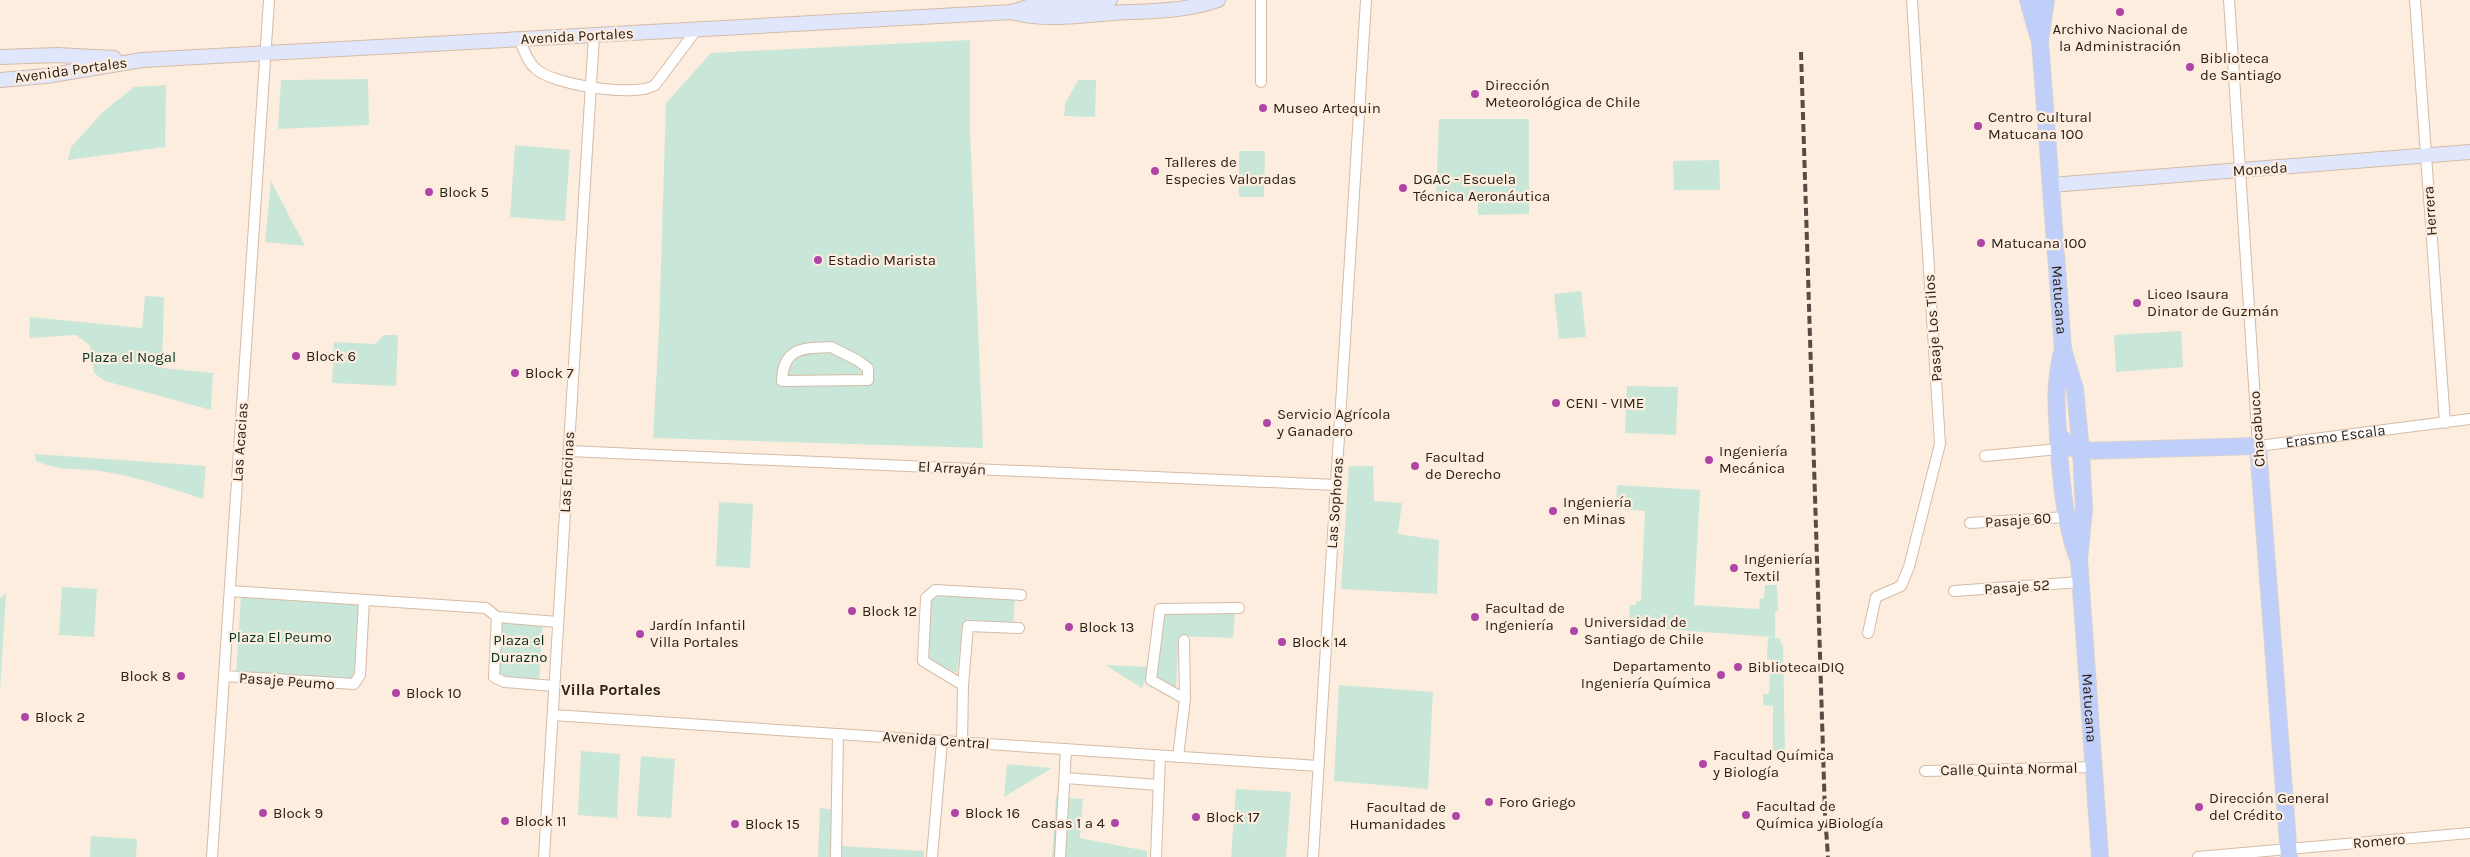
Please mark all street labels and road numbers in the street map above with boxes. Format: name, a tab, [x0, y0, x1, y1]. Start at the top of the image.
street label: Avenida Portales	[520, 24, 634, 48]
street label: Avenida Portales	[14, 53, 128, 87]
street label: Moneda	[2232, 158, 2288, 180]
street label: Herrera	[2419, 185, 2441, 237]
street label: Matucana	[2048, 265, 2071, 335]
street label: Pasaje Los Tilos	[1920, 274, 1946, 382]
street label: Chacabuco	[2245, 390, 2269, 468]
street label: Las Acacias	[228, 402, 252, 482]
street label: Erasmo Escala	[2284, 421, 2386, 451]
street label: Las Encinas	[556, 431, 578, 513]
street label: El Arrayán	[917, 457, 987, 479]
street label: Las Sophoras	[1323, 457, 1347, 549]
street label: Pasaje 60	[1984, 509, 2052, 531]
street label: Pasaje 52	[1984, 576, 2050, 598]
street label: Pasaje Peumo	[238, 669, 336, 693]
street label: Matucana	[2078, 673, 2101, 743]
street label: Avenida Central	[882, 727, 990, 753]
street label: Calle Quinta Normal	[1940, 759, 2078, 779]
street label: Romero	[2352, 830, 2406, 852]

